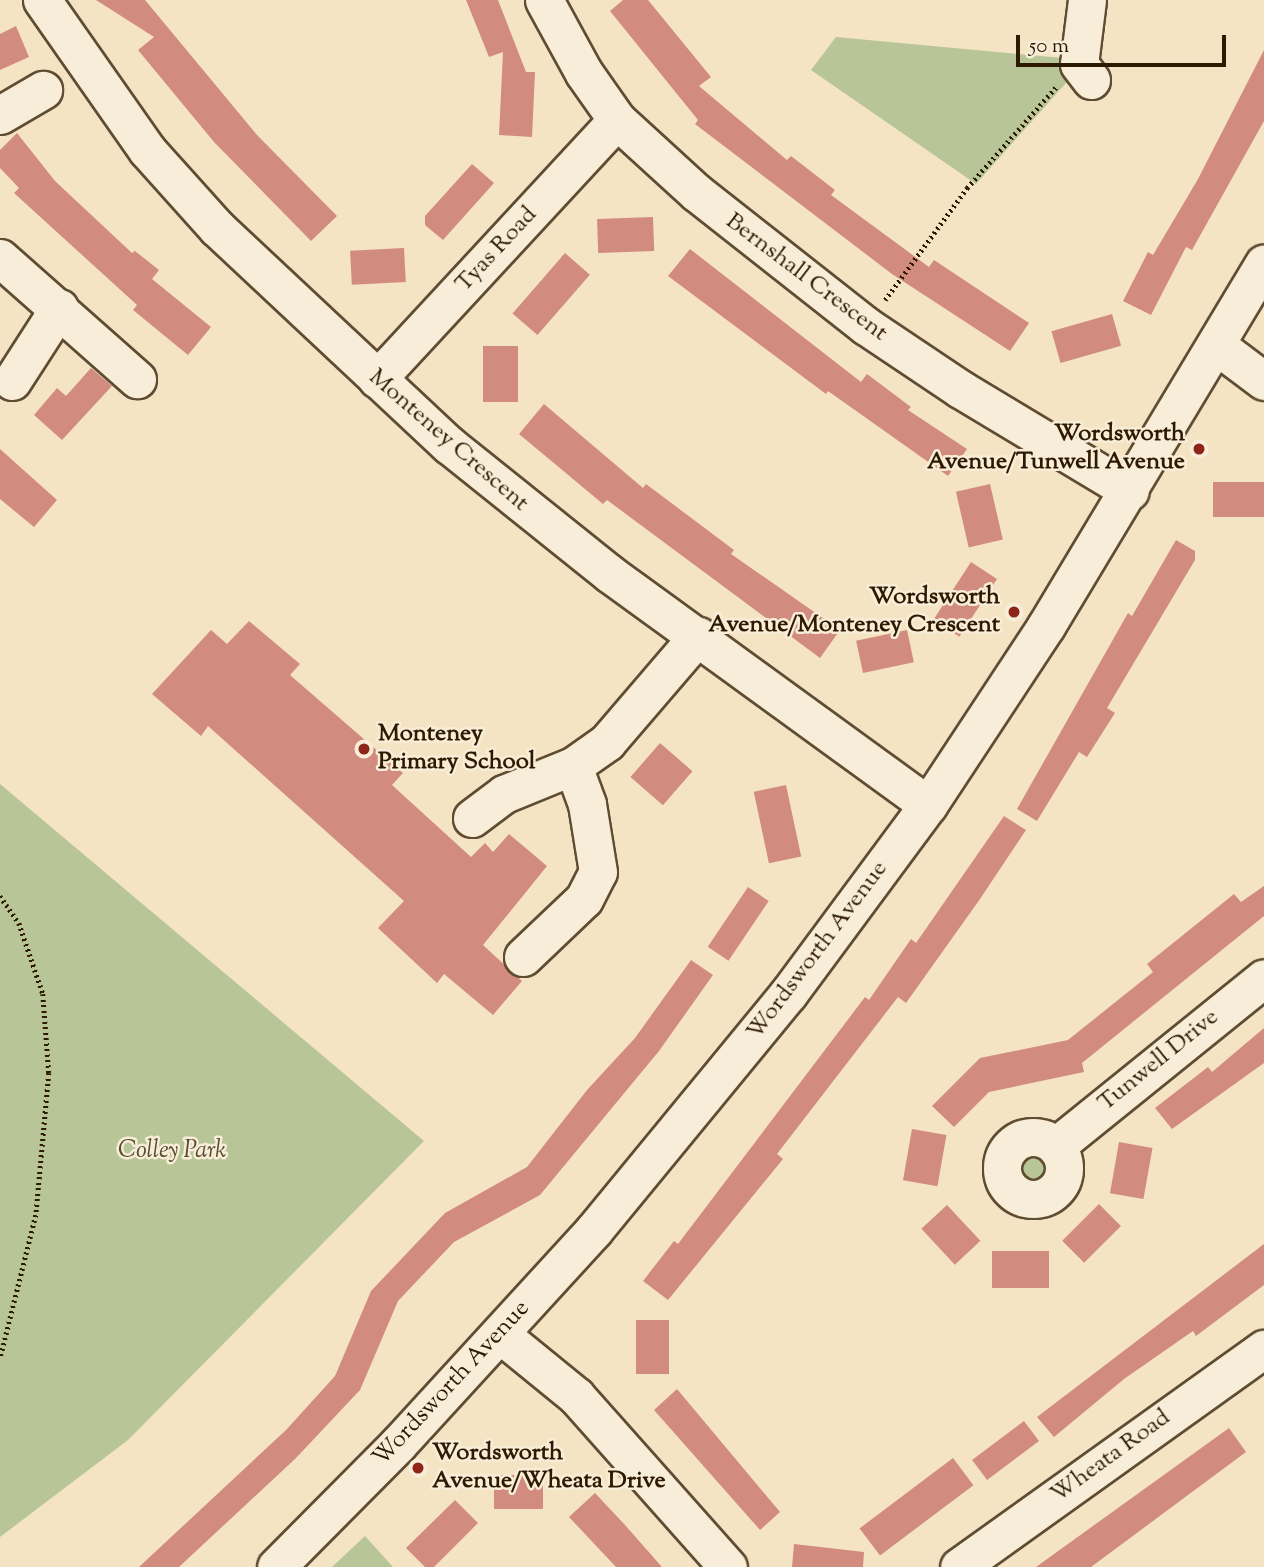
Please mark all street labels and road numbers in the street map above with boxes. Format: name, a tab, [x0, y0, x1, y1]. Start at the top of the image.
street label: Tyas Road	[450, 201, 544, 299]
street label: Bernshall Crescent	[719, 208, 893, 348]
street label: Monteney Crescent	[362, 364, 534, 518]
street label: Wordsworth Avenue	[741, 856, 895, 1046]
street label: Tunwell Drive	[1093, 1004, 1225, 1118]
street label: Wordsworth Avenue	[368, 1295, 536, 1473]
street label: Wheata Road	[1046, 1404, 1176, 1510]

